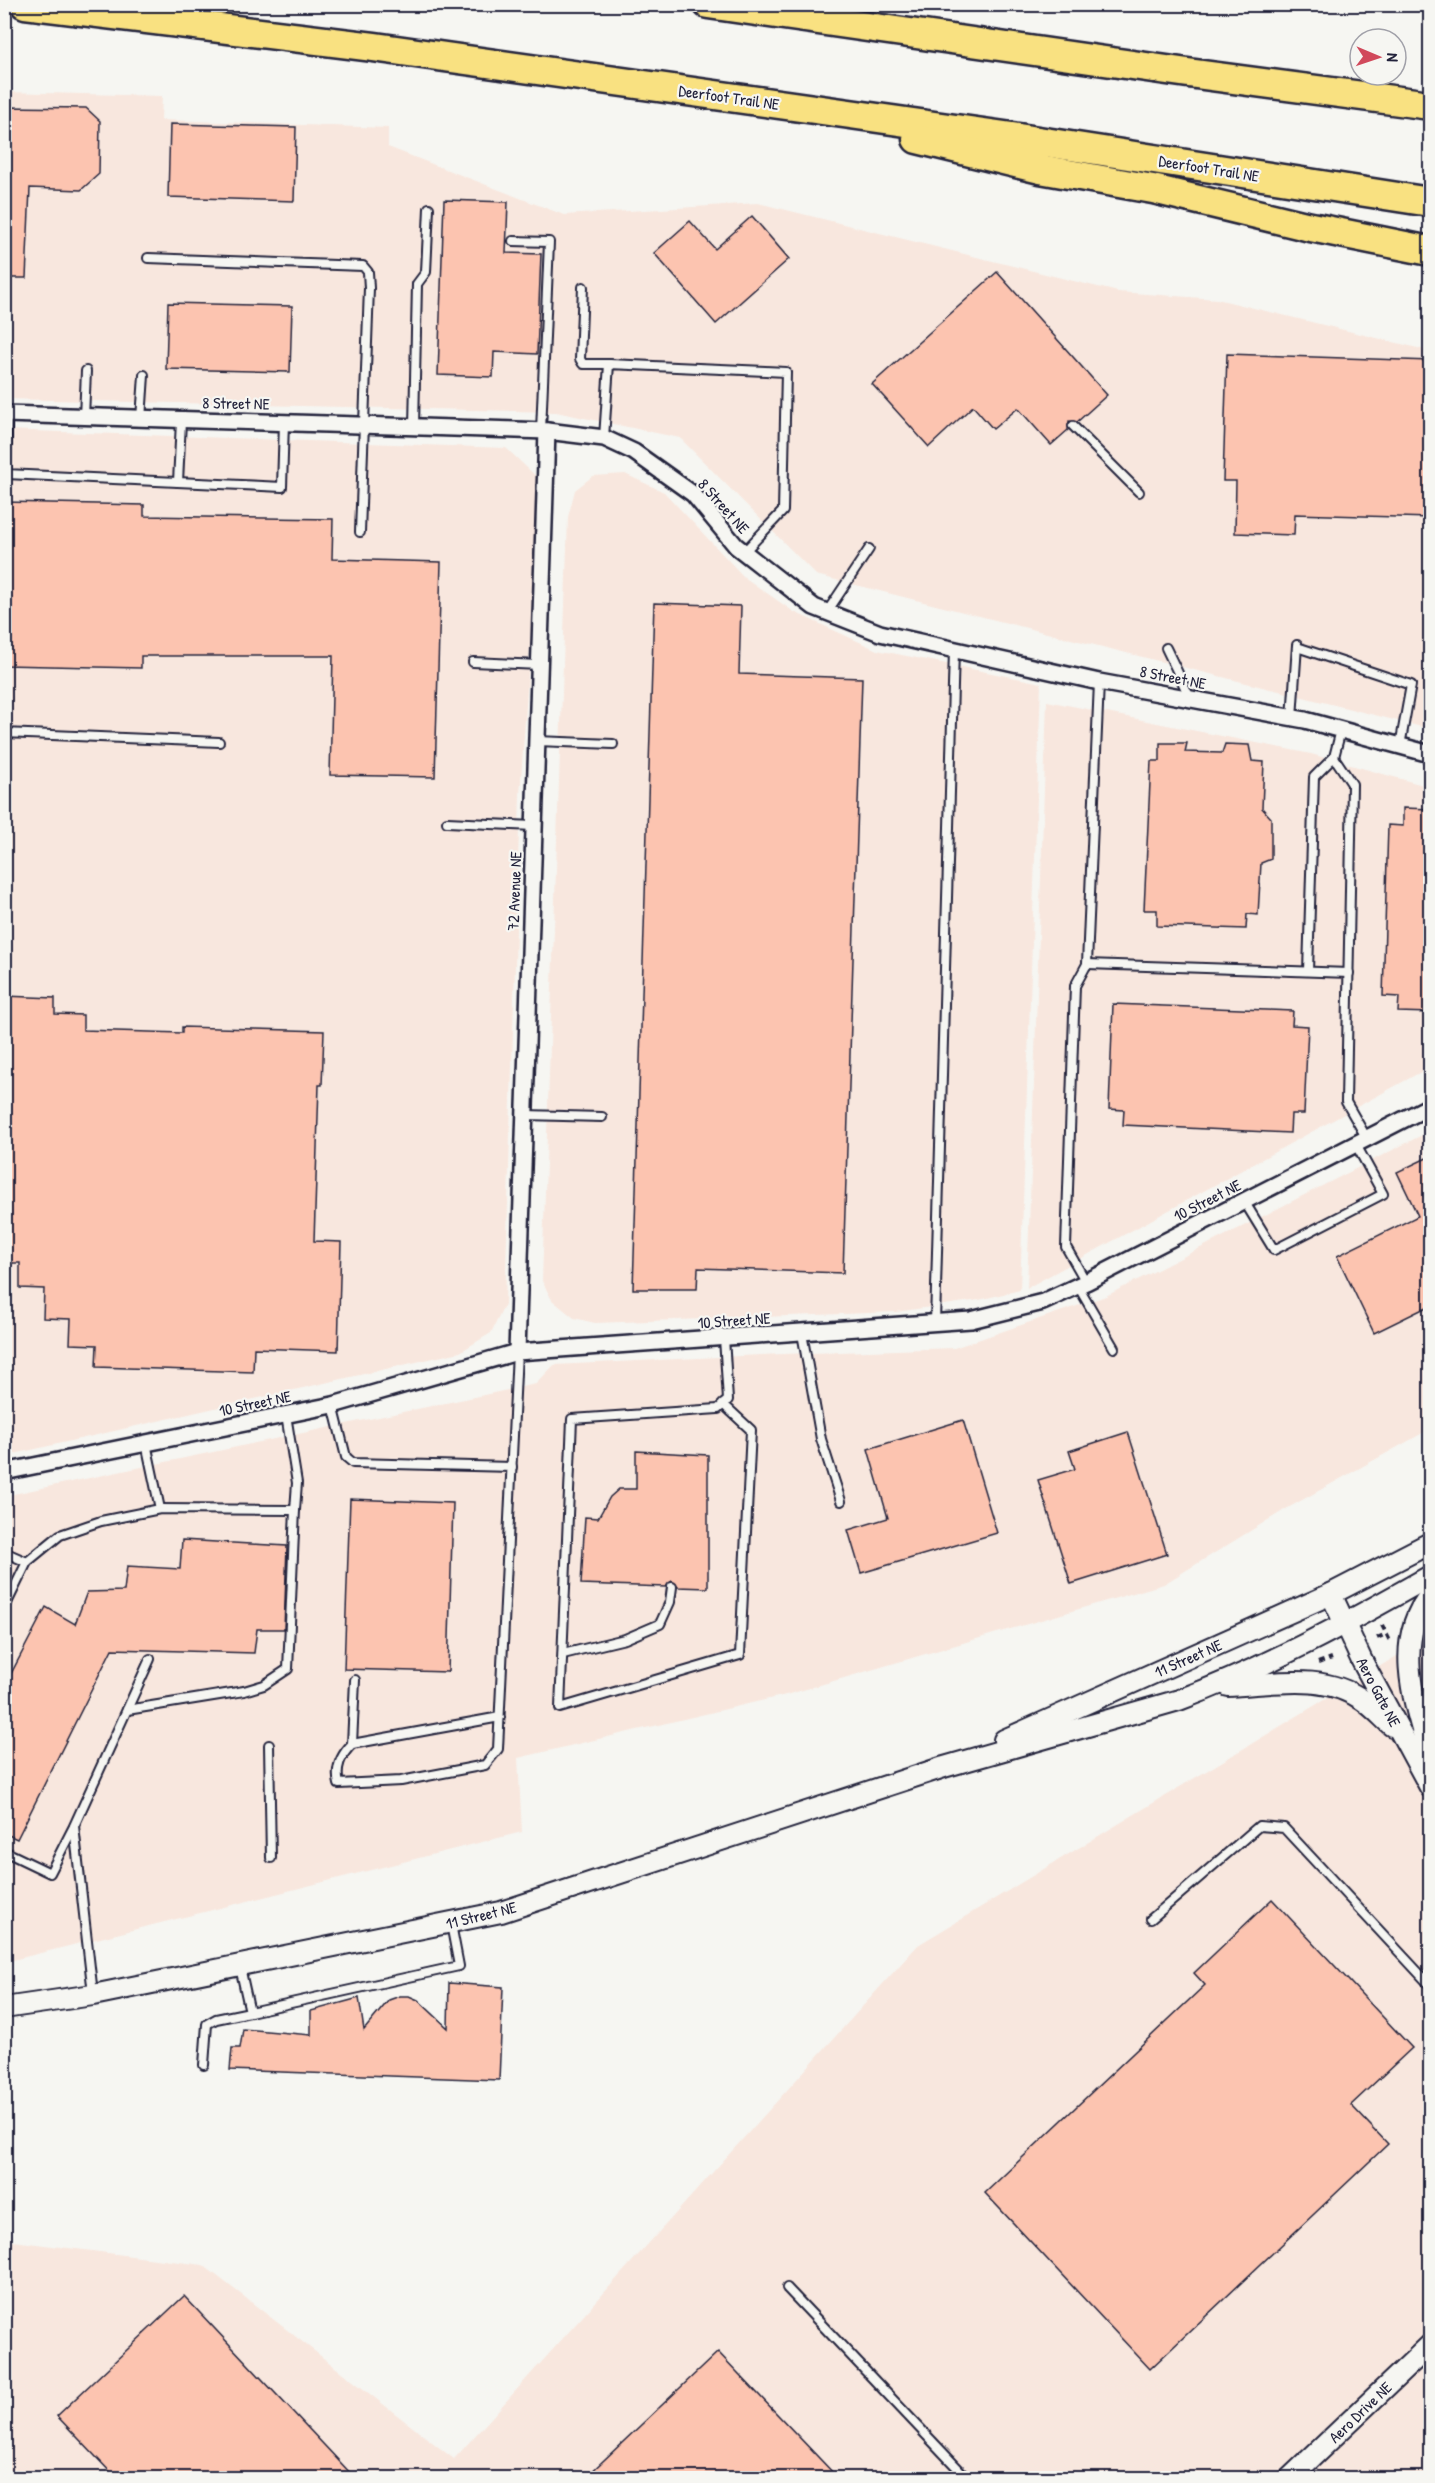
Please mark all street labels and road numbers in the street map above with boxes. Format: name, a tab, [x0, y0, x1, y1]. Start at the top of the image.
street label: Deerfoot Trail NE	[677, 79, 781, 115]
street label: Deerfoot Trail NE	[1157, 149, 1261, 187]
street label: 8 Street NE	[202, 391, 270, 415]
street label: 8 Street NE	[693, 474, 755, 538]
street label: 8 Street NE	[1138, 660, 1208, 694]
street label: 72 Avenue NE	[502, 851, 526, 931]
street label: 10 Street NE	[1169, 1174, 1245, 1226]
street label: 10 Street NE	[697, 1306, 771, 1334]
street label: 10 Street NE	[217, 1385, 293, 1421]
street label: 11 Street NE	[1151, 1633, 1225, 1683]
street label: Aero Gate NE	[1352, 1653, 1406, 1731]
street label: 11 Street NE	[443, 1896, 519, 1934]
street label: Aero Drive NE	[1324, 2376, 1396, 2448]

